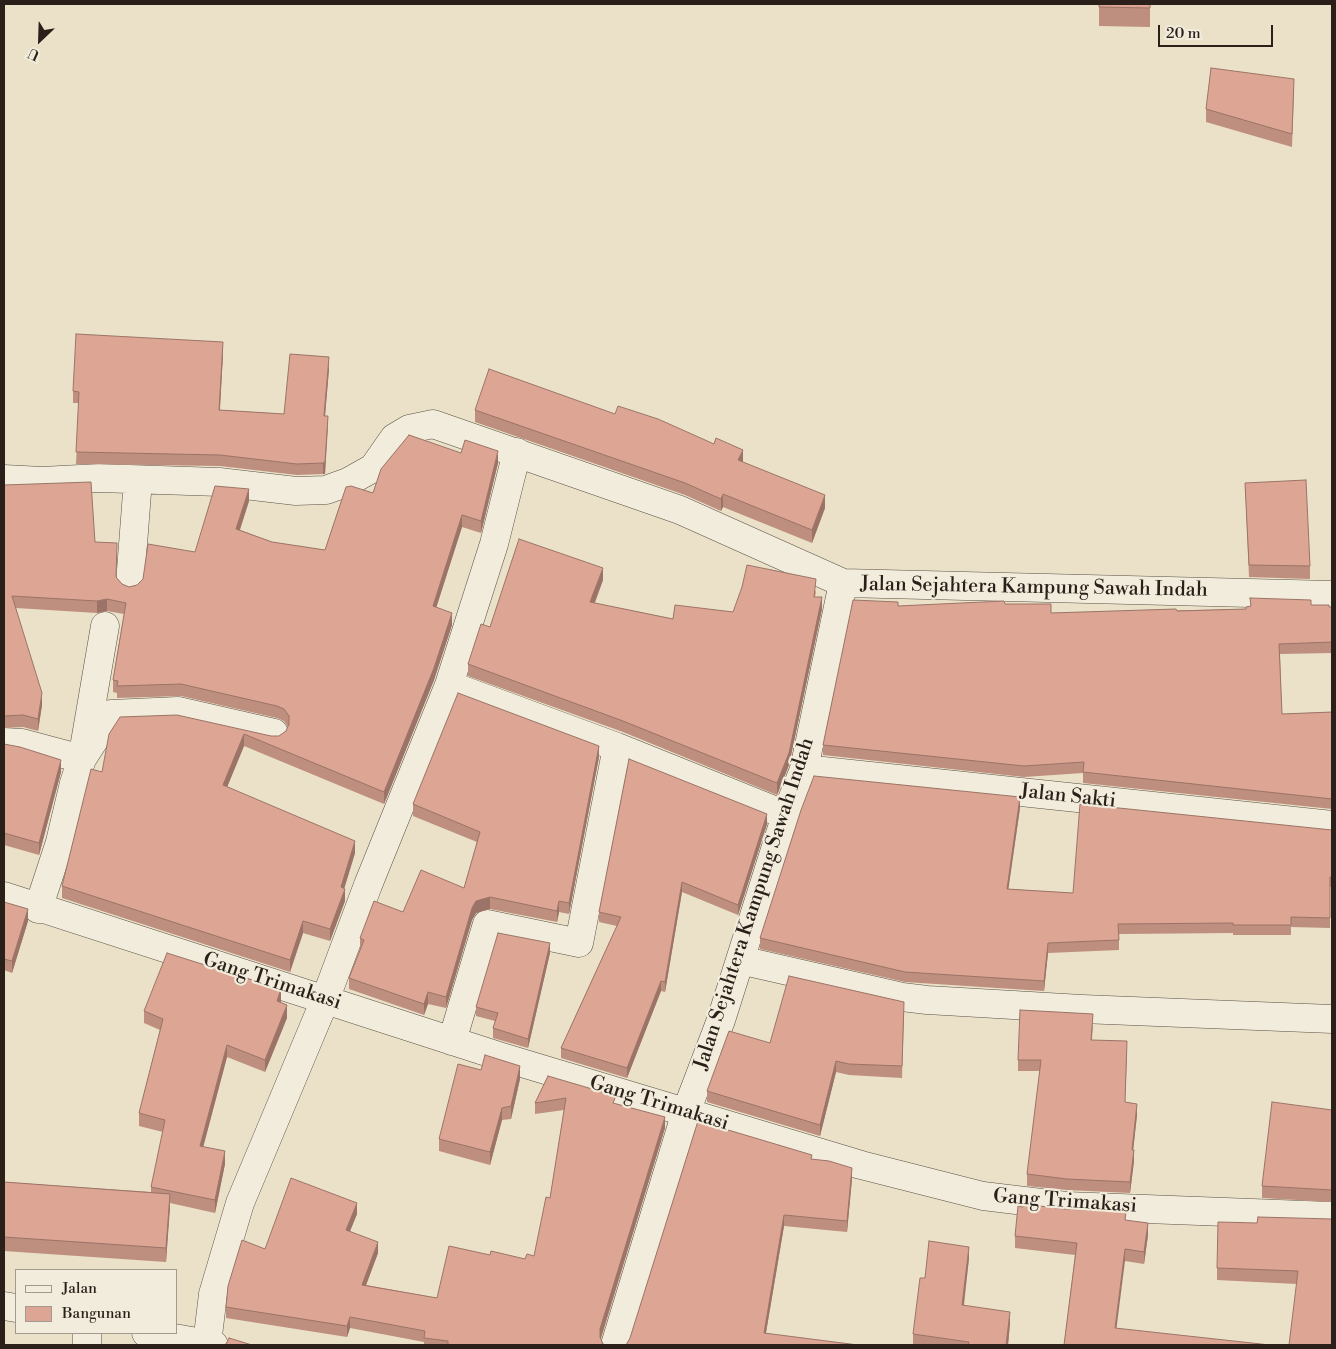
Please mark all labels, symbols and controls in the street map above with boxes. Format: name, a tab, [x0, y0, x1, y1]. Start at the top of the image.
north arrow	[15, 15, 65, 65]
scale bar	[1161, 15, 1276, 47]
text: 20 m	[1166, 24, 1201, 43]
text: U	[25, 43, 43, 64]
street label: Jalan Sejahtera Kampung Sawah Indah	[860, 573, 1208, 603]
street label: Jalan Sejahtera Kampung Sawah Indah	[690, 735, 820, 1073]
street label: Jalan Sakti	[1019, 780, 1117, 814]
street label: Gang Trimakasi	[200, 948, 344, 1016]
street label: Gang Trimakasi	[586, 1071, 732, 1137]
street label: Gang Trimakasi	[992, 1185, 1138, 1219]
legend	[15, 1269, 178, 1334]
text: Jalan	[62, 1279, 97, 1298]
text: Bangunan	[62, 1304, 131, 1323]

